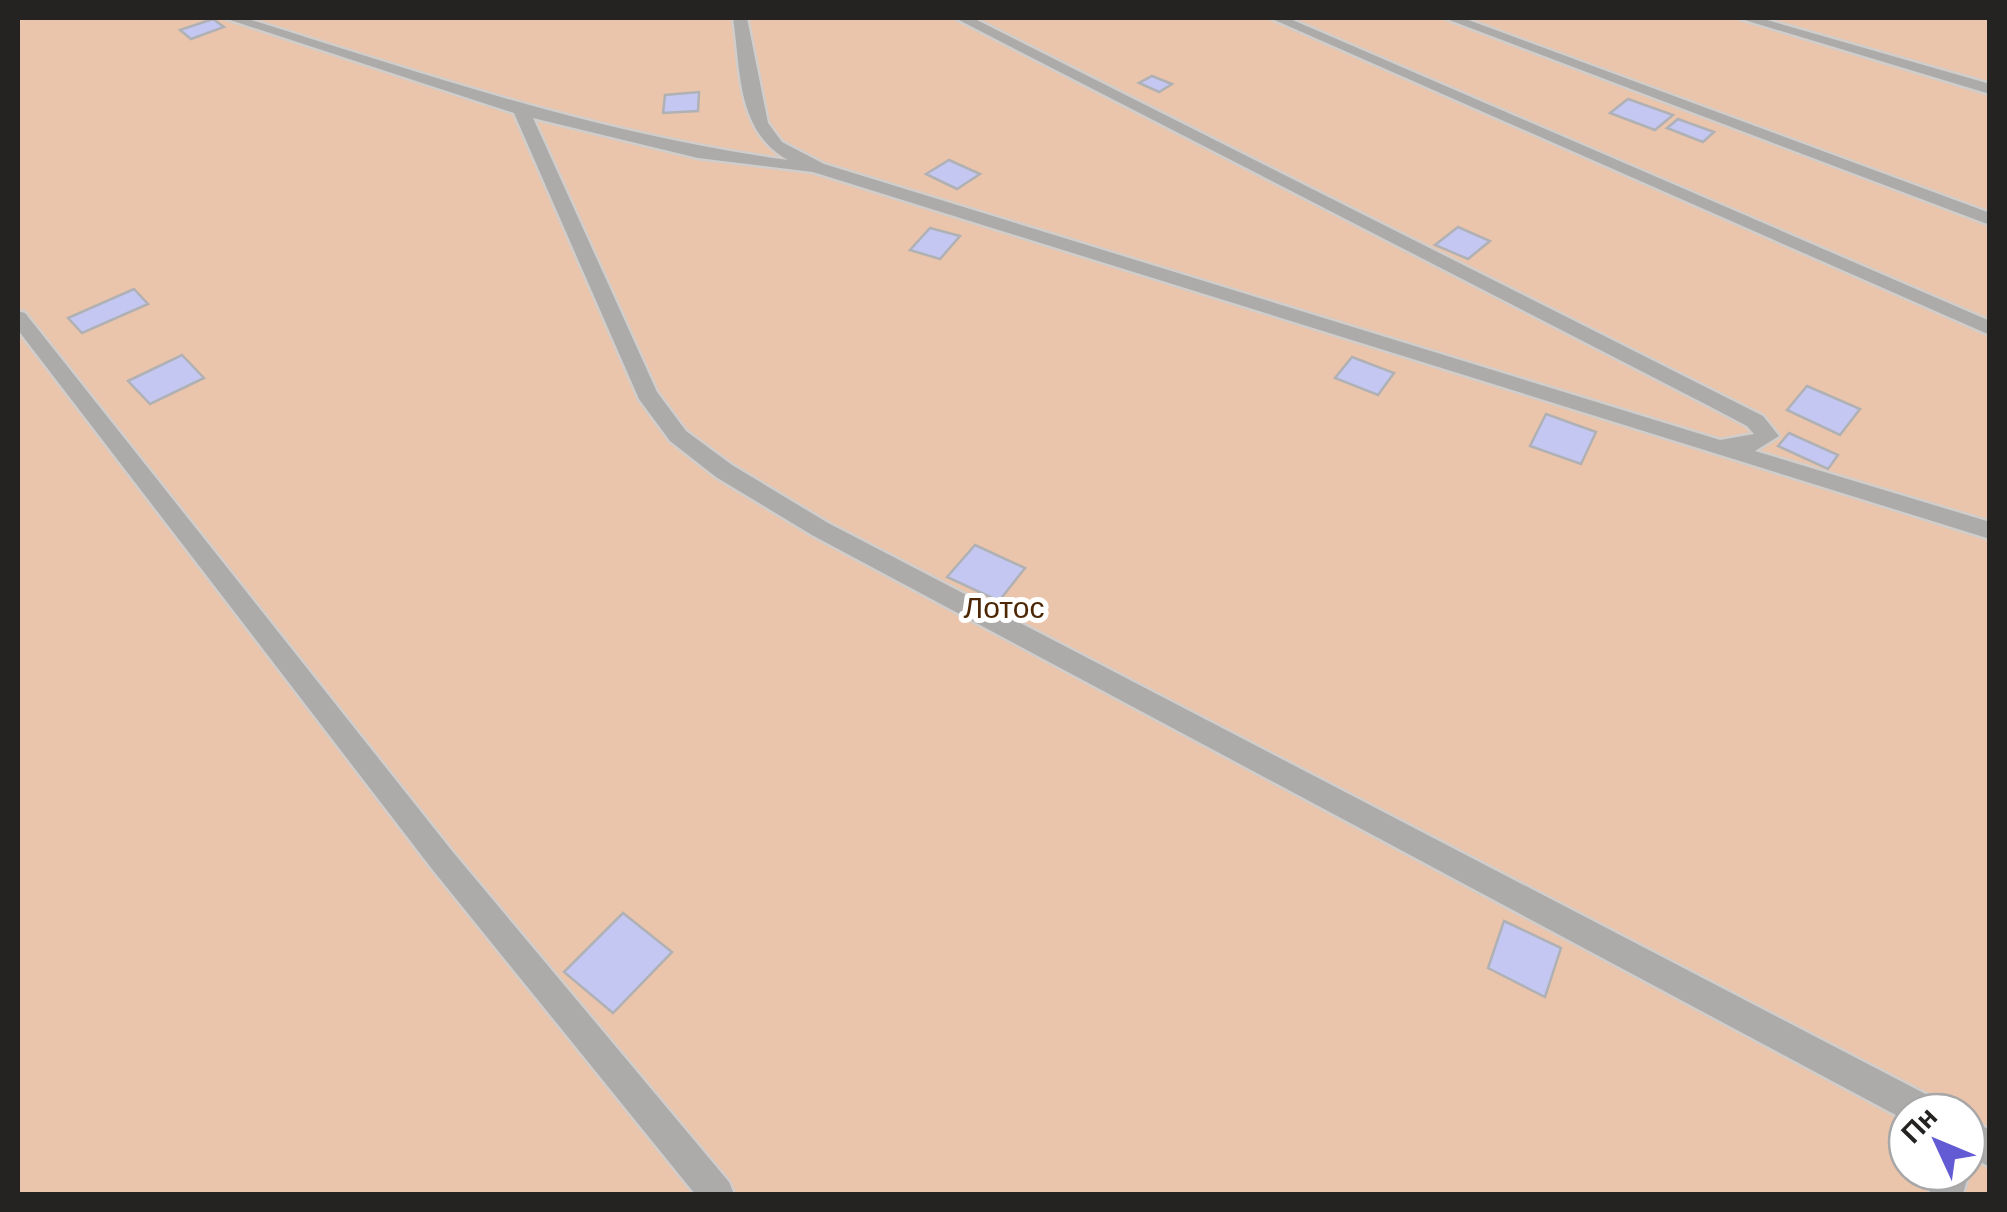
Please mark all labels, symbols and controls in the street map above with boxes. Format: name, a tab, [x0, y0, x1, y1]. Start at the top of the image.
park label: Лотос	[964, 588, 1044, 624]
north arrow	[1887, 1092, 1987, 1192]
text: Пн	[1893, 1099, 1943, 1149]

